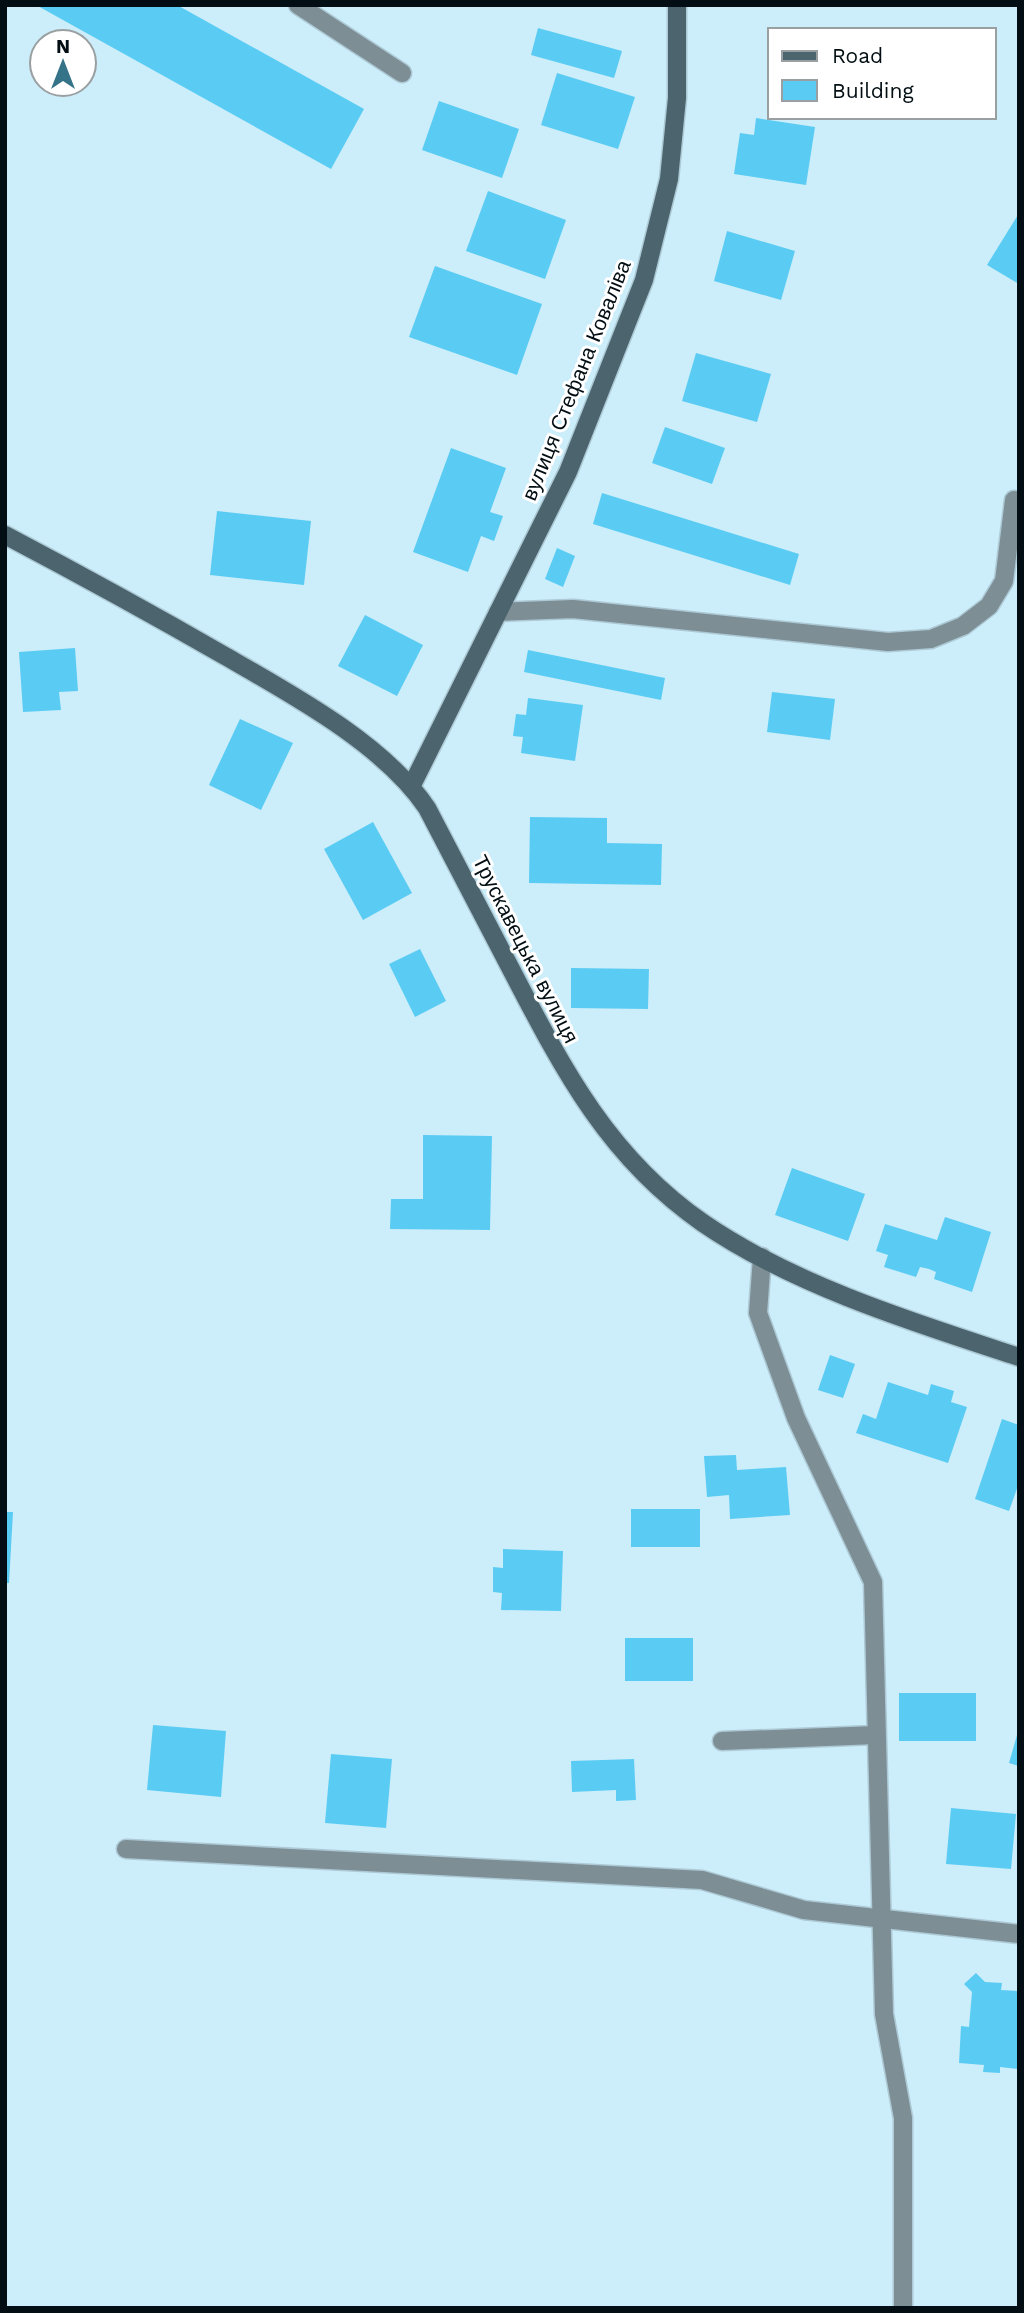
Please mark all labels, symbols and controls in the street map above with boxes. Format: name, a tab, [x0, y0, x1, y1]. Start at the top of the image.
north arrow	[28, 28, 98, 98]
legend	[768, 28, 996, 119]
text: N	[56, 35, 70, 58]
text: Road	[832, 43, 883, 68]
text: Building	[832, 78, 914, 103]
street label: вулиця Стефана Коваліва	[516, 256, 636, 504]
street label: Трускавецька вулиця	[468, 851, 584, 1047]

